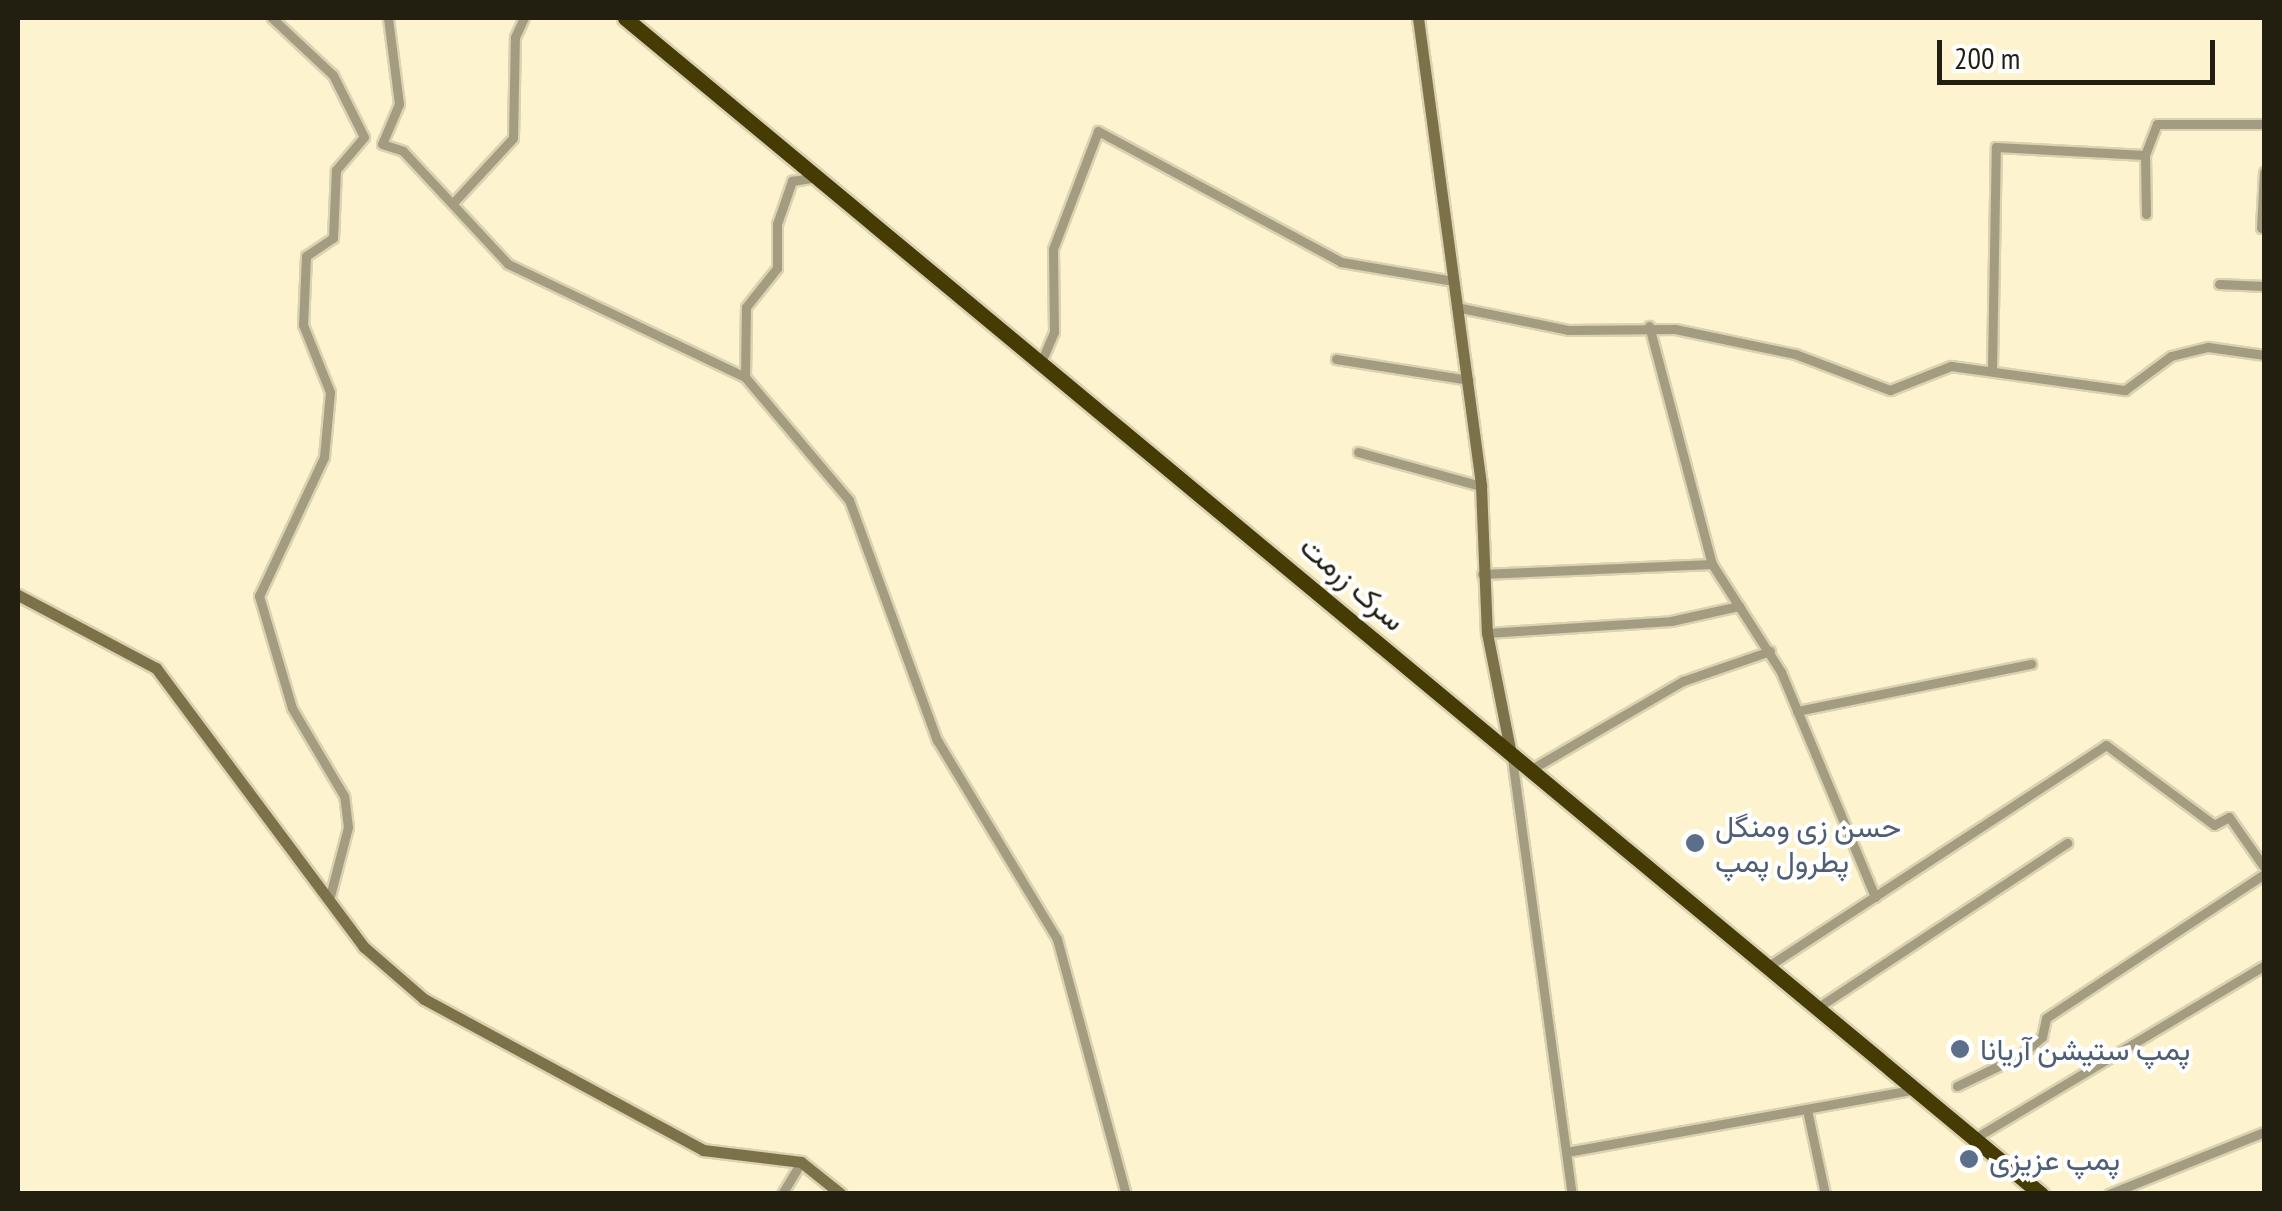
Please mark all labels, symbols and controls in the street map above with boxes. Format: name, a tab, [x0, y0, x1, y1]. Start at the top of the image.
scale bar	[1942, 20, 2220, 82]
text: 200 m	[1954, 38, 2020, 77]
street label: سرک زرمت	[1293, 528, 1413, 638]
place label: حسن زی ومنگل پطرول پمپ	[1715, 808, 1901, 878]
marker: حسن زی ومنگل پطرول پمپ	[1684, 832, 1706, 854]
place label: پمپ ستیشن آریانا	[1980, 1031, 2190, 1067]
marker: پمپ ستیشن آریانا	[1949, 1038, 1971, 1060]
place label: پمپ عزیزی	[1989, 1141, 2120, 1177]
marker: پمپ عزیزی	[1958, 1148, 1980, 1170]

